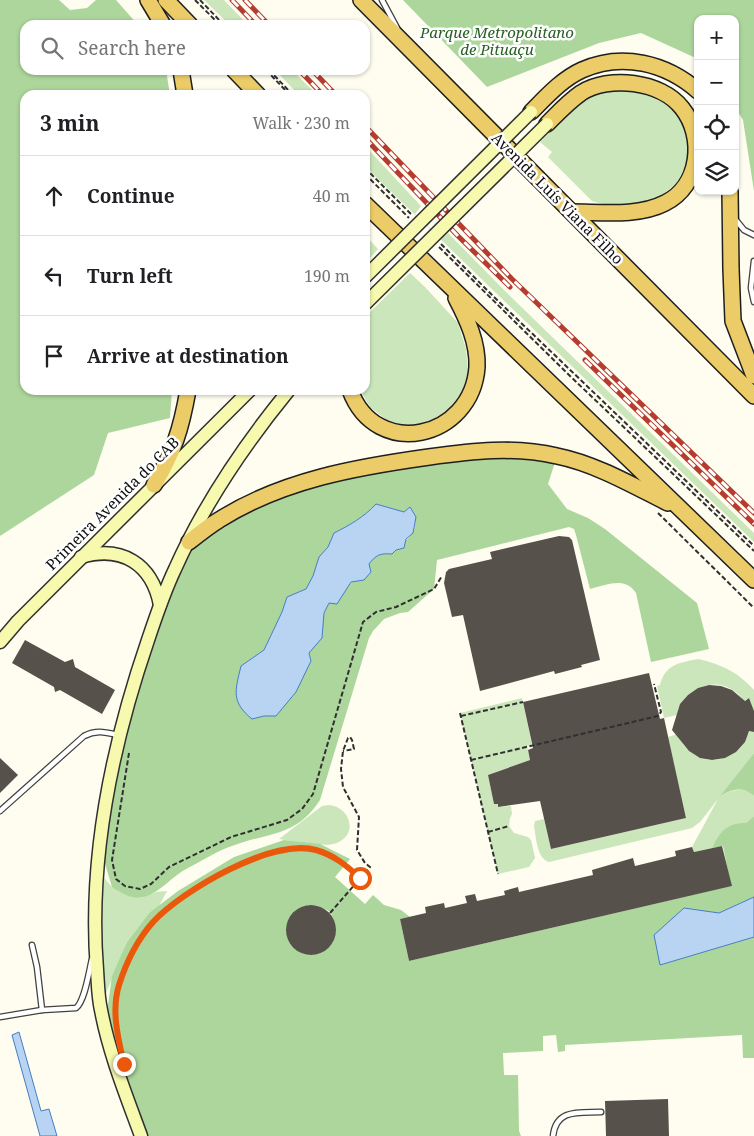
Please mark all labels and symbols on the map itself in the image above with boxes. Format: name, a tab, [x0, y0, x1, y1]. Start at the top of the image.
park label: Parque Metropolitano de Pituaçu	[419, 22, 574, 59]
street label: Avenida Luís Viana Filho	[488, 128, 628, 268]
street label: Primeira Avenida do CAB	[41, 432, 183, 574]
route start	[349, 867, 372, 890]
route end	[113, 1053, 136, 1076]

